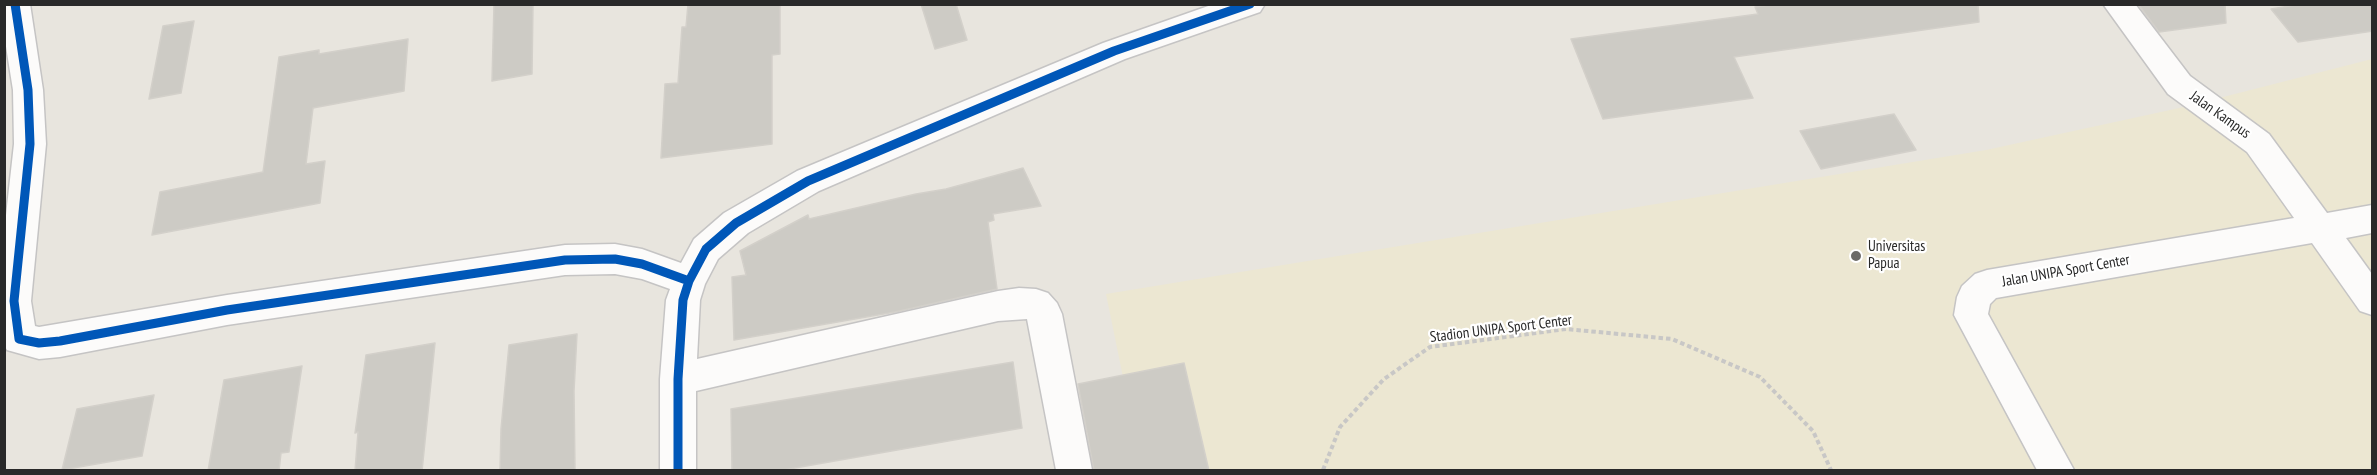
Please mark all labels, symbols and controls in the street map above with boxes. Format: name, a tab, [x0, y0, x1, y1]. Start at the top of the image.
street label: Jalan Kampus	[2186, 88, 2254, 142]
place label: Universitas Papua	[1868, 238, 1925, 273]
marker: Universitas Papua	[1849, 249, 1863, 263]
street label: Jalan UNIPA Sport Center	[2001, 251, 2131, 291]
street label: Stadion UNIPA Sport Center	[1429, 311, 1573, 347]

